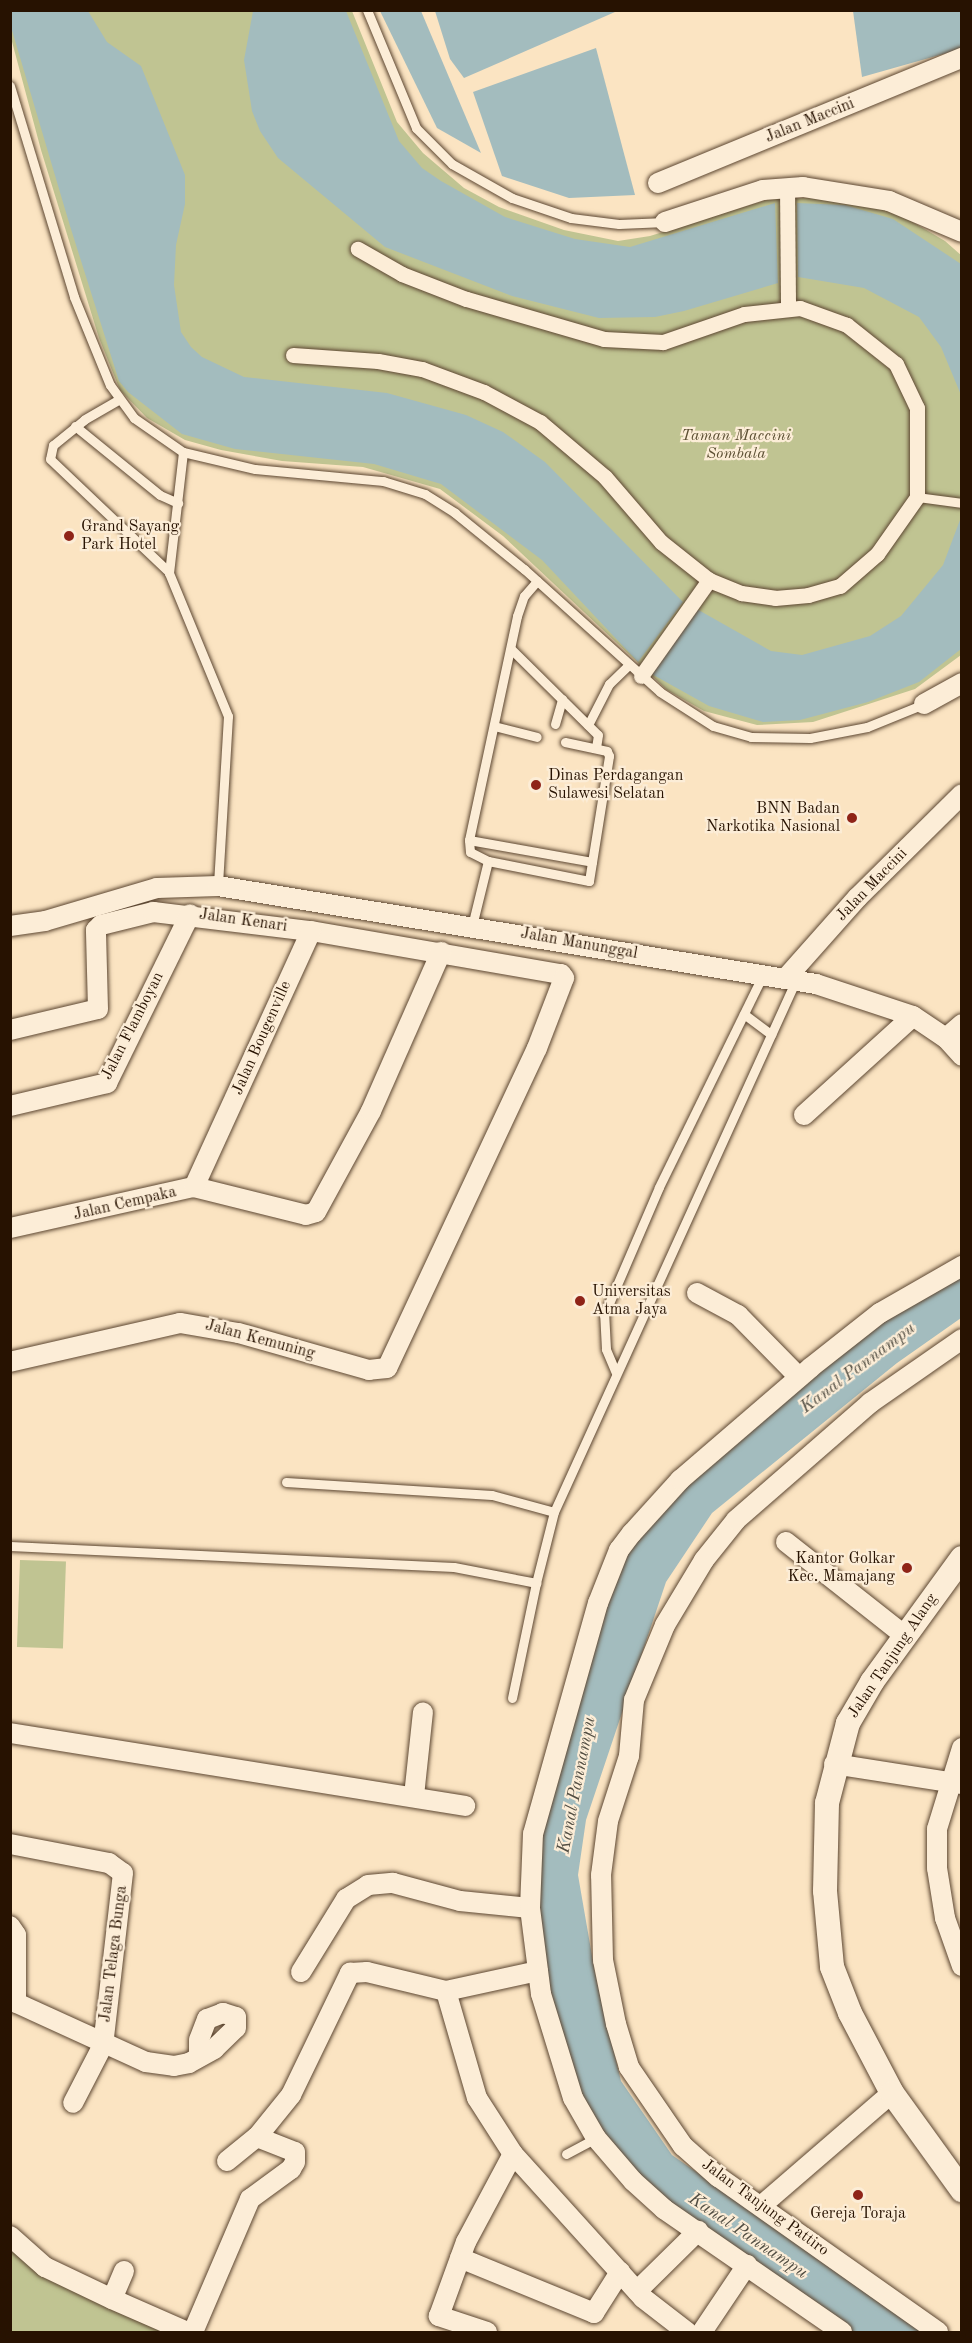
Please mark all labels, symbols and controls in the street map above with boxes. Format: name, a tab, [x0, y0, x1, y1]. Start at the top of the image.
street label: Jalan Maccini	[763, 94, 857, 148]
park label: Taman Maccini Sombala	[681, 426, 791, 464]
place label: Grand Sayang Park Hotel	[81, 517, 179, 555]
marker: Grand Sayang Park Hotel	[62, 529, 76, 543]
place label: Dinas Perdagangan Sulawesi Selatan	[548, 766, 683, 804]
marker: Dinas Perdagangan Sulawesi Selatan	[529, 778, 543, 792]
place label: BNN Badan Narkotika Nasional	[706, 799, 840, 837]
marker: BNN Badan Narkotika Nasional	[845, 811, 859, 825]
street label: Jalan Maccini	[832, 844, 912, 926]
street label: Jalan Kenari	[198, 905, 288, 937]
street label: Jalan Manunggal	[519, 924, 639, 964]
street label: Jalan Flamboyan	[98, 969, 168, 1083]
street label: Jalan Bougenville	[228, 978, 296, 1098]
street label: Jalan Cempaka	[72, 1183, 178, 1225]
place label: Universitas Atma Jaya	[592, 1282, 671, 1320]
marker: Universitas Atma Jaya	[573, 1294, 587, 1308]
street label: Jalan Kemuning	[203, 1316, 317, 1364]
water label: Kanal Pannampu	[796, 1318, 920, 1418]
place label: Kantor Golkar Kec. Mamajang	[787, 1549, 895, 1587]
marker: Kantor Golkar Kec. Mamajang	[900, 1561, 914, 1575]
street label: Jalan Tanjung Alang	[844, 1590, 942, 1722]
water label: Kanal Pannampu	[553, 1715, 601, 1855]
street label: Jalan Telaga Bunga	[96, 1885, 132, 2023]
street label: Jalan Tanjung Pattiro	[698, 2155, 832, 2261]
water label: Kanal Pannampu	[684, 2188, 812, 2284]
marker: Gereja Toraja	[851, 2188, 865, 2202]
place label: Gereja Toraja	[810, 2204, 906, 2224]

